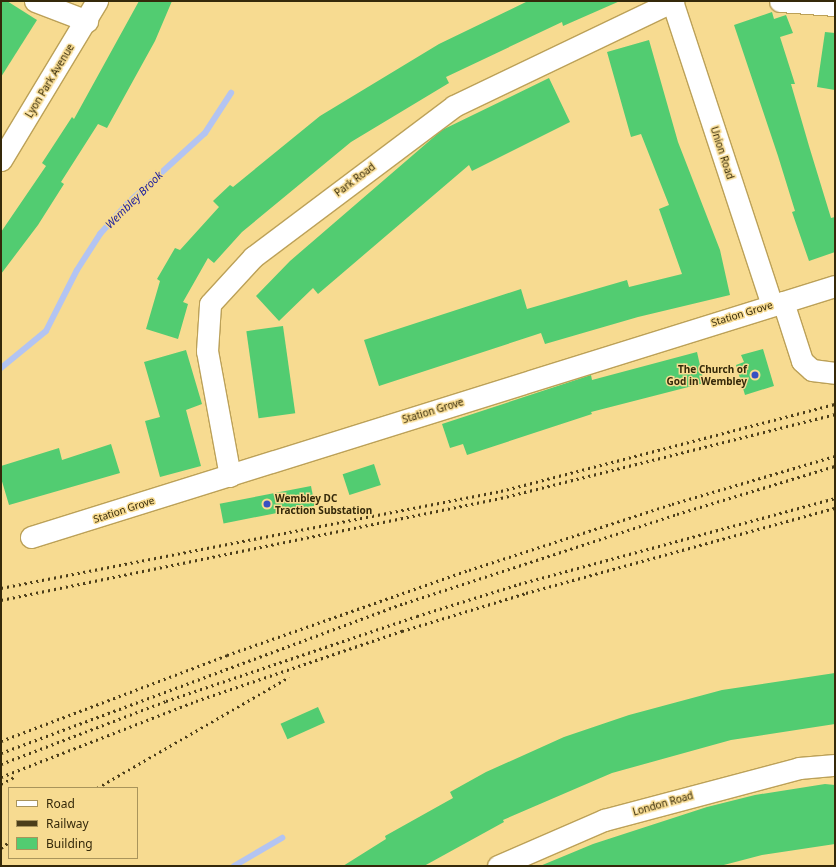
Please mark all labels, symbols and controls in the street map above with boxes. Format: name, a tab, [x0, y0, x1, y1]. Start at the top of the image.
street label: Lyon Park Avenue	[23, 42, 77, 120]
street label: Union Road	[708, 125, 736, 181]
street label: Park Road	[332, 161, 378, 199]
water label: Wembley Brook	[103, 169, 165, 231]
street label: Station Grove	[710, 299, 774, 329]
place label: The Church of God in Wembley	[667, 363, 747, 386]
marker: The Church of God in Wembley	[750, 370, 760, 380]
street label: Station Grove	[401, 396, 465, 426]
place label: Wembley DC Traction Substation	[275, 492, 372, 516]
street label: Station Grove	[92, 494, 156, 526]
marker: Wembley DC Traction Substation	[262, 499, 272, 509]
legend	[8, 787, 138, 859]
street label: London Road	[631, 790, 695, 818]
text: Road	[46, 795, 75, 812]
text: Railway	[46, 815, 89, 832]
text: Building	[46, 835, 93, 852]

